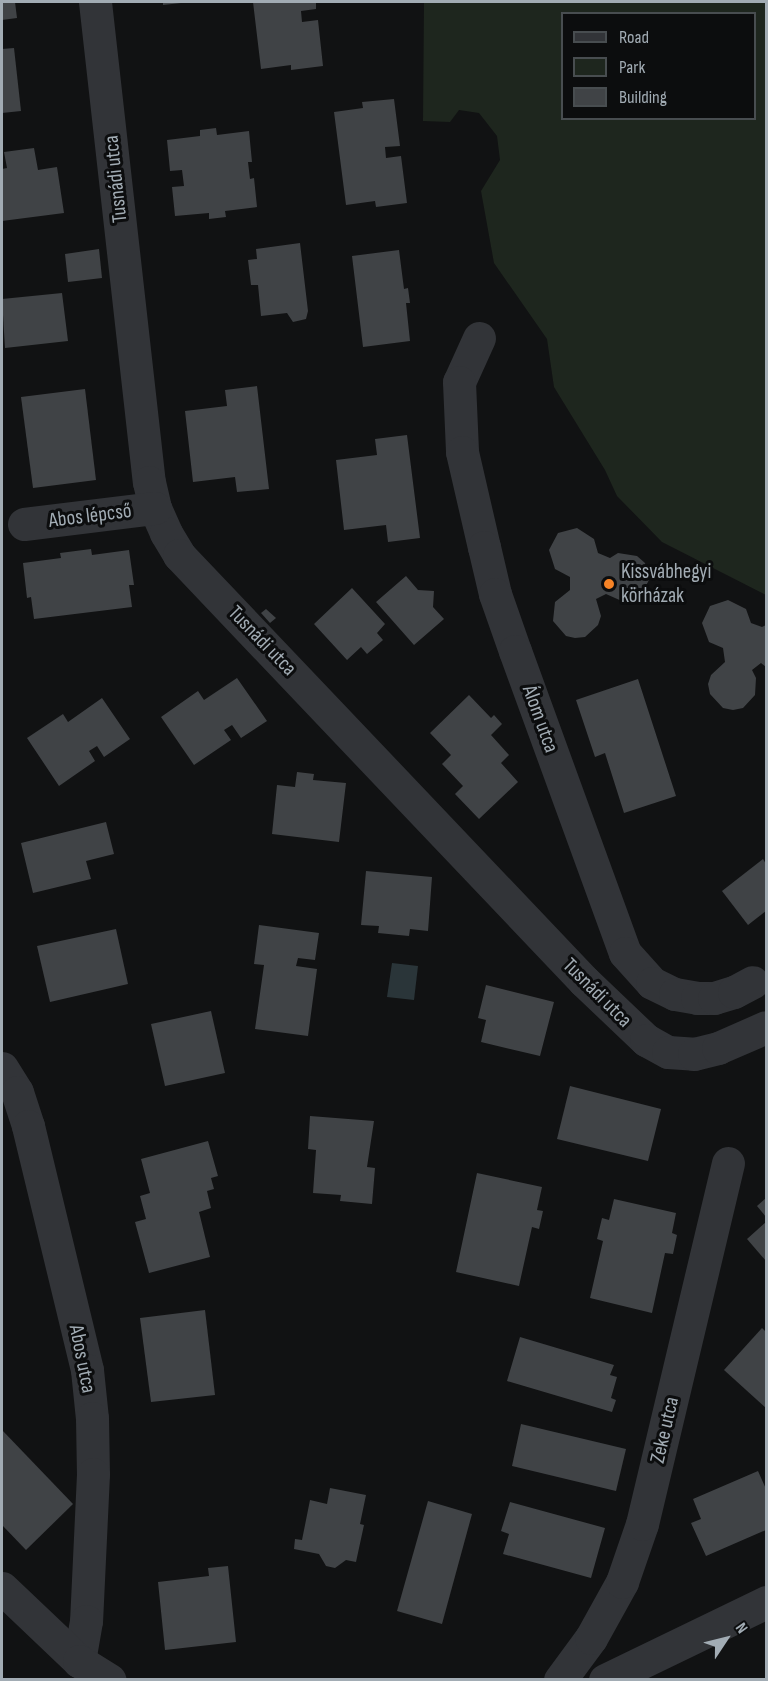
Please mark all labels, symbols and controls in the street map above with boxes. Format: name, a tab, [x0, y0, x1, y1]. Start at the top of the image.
legend	[561, 12, 756, 120]
text: Road	[619, 27, 649, 48]
text: Park	[619, 57, 645, 78]
text: Building	[619, 87, 667, 108]
street label: Tusnádi utca	[99, 134, 133, 224]
street label: Abos lépcső	[47, 498, 133, 534]
place label: Kissvábhegyi körházak	[621, 559, 711, 609]
marker: Kissvábhegyi körházak	[602, 577, 616, 591]
street label: Tusnádi utca	[222, 601, 302, 681]
street label: Álom utca	[516, 682, 564, 756]
street label: Tusnádi utca	[557, 953, 637, 1033]
street label: Abos utca	[63, 1323, 101, 1395]
street label: Zeke utca	[645, 1394, 685, 1466]
north arrow	[696, 1609, 756, 1669]
text: N	[731, 1619, 751, 1637]

